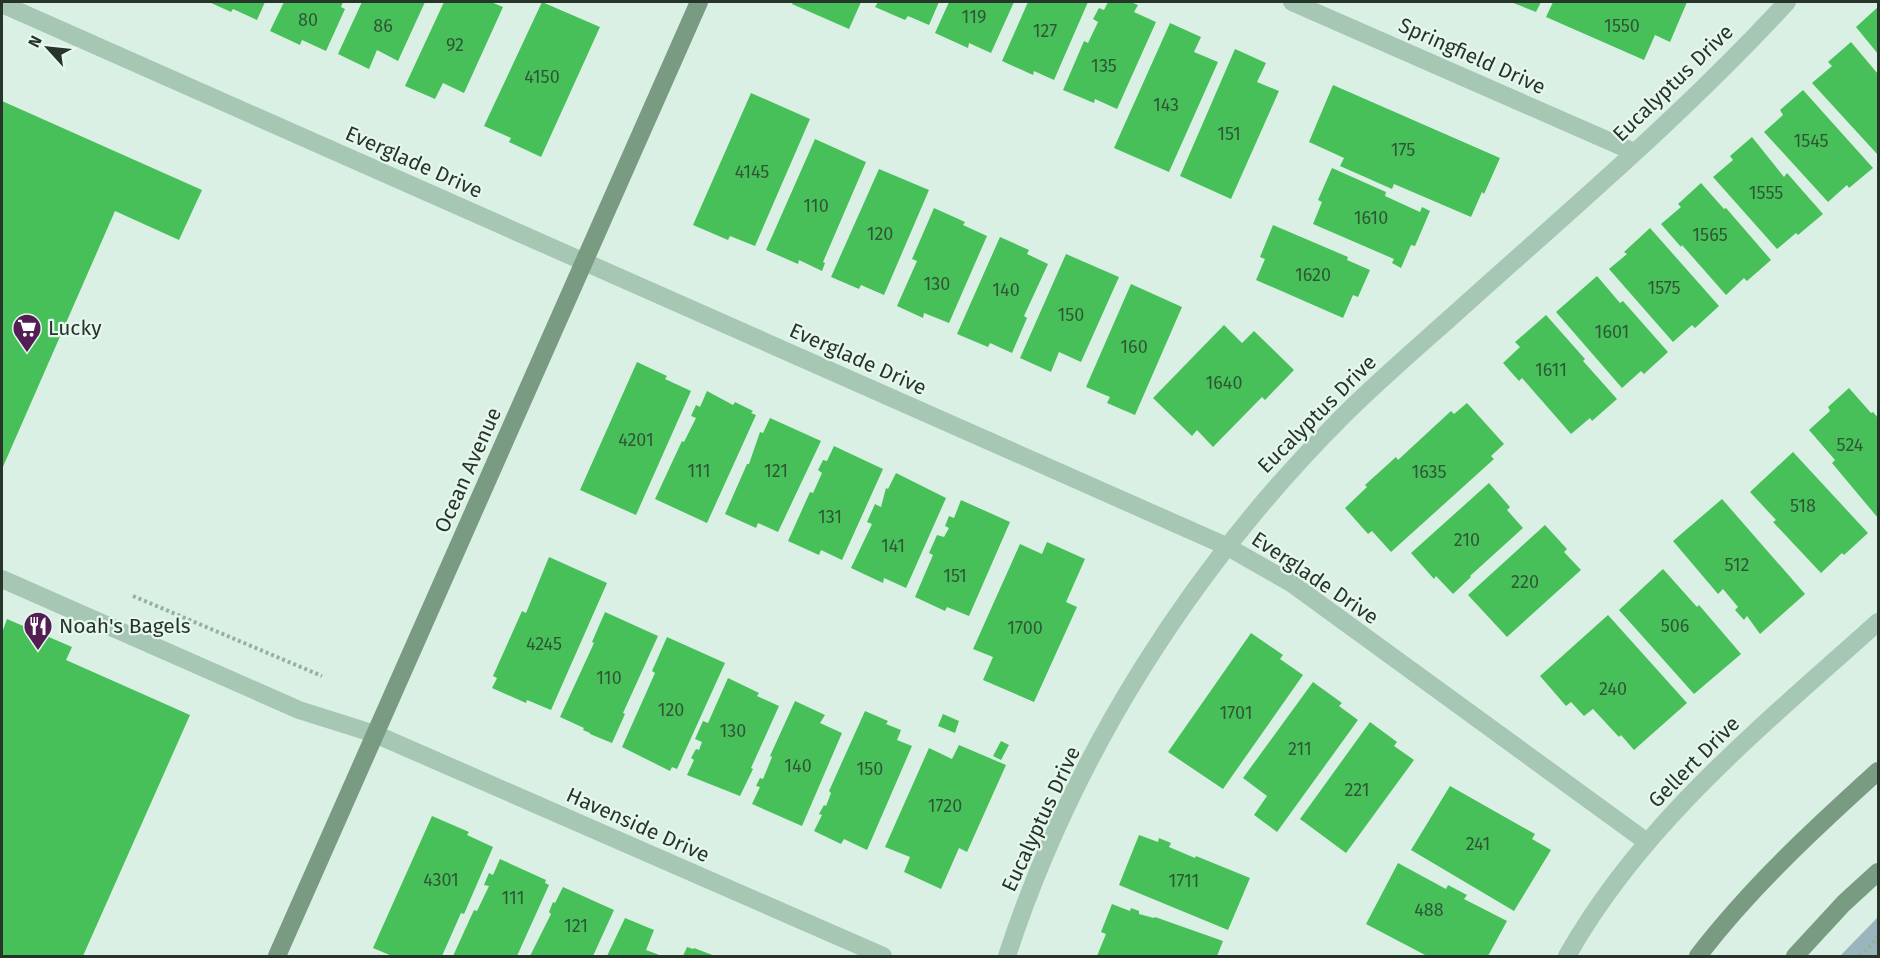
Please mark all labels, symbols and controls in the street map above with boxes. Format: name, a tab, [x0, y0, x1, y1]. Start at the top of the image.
house number: 119	[962, 6, 986, 28]
house number: 80	[298, 9, 318, 31]
street label: Springfield Drive	[1394, 12, 1550, 100]
house number: 86	[373, 15, 393, 37]
house number: 1550	[1604, 15, 1640, 37]
north arrow	[18, 18, 78, 78]
street label: Eucalyptus Drive	[1607, 19, 1739, 147]
house number: 127	[1033, 20, 1057, 42]
text: N	[24, 32, 46, 50]
house number: 92	[446, 34, 464, 56]
house number: 135	[1091, 55, 1117, 77]
house number: 4150	[524, 66, 560, 88]
house number: 143	[1153, 94, 1179, 116]
street label: Everglade Drive	[341, 120, 487, 204]
house number: 151	[1217, 123, 1241, 145]
house number: 1545	[1793, 130, 1829, 152]
house number: 175	[1391, 139, 1415, 161]
house number: 4145	[735, 161, 769, 183]
house number: 1555	[1749, 182, 1783, 204]
house number: 110	[803, 195, 829, 217]
house number: 1610	[1354, 207, 1388, 229]
house number: 120	[867, 223, 893, 245]
house number: 1565	[1692, 224, 1728, 246]
house number: 1620	[1295, 264, 1331, 286]
house number: 130	[924, 273, 950, 295]
house number: 1575	[1647, 277, 1681, 299]
house number: 140	[992, 279, 1020, 301]
house number: 150	[1058, 304, 1084, 326]
supermarket icon: Lucky	[11, 312, 43, 354]
place label: Lucky	[48, 315, 102, 341]
street label: Everglade Drive	[785, 317, 931, 401]
house number: 1601	[1595, 321, 1629, 343]
house number: 160	[1120, 336, 1148, 358]
street label: Eucalyptus Drive	[1252, 349, 1382, 479]
house number: 1611	[1535, 359, 1567, 381]
house number: 1640	[1205, 372, 1243, 394]
street label: Ocean Avenue	[429, 403, 507, 537]
house number: 4201	[618, 429, 654, 451]
house number: 524	[1837, 434, 1864, 456]
house number: 111	[688, 460, 710, 482]
house number: 121	[764, 460, 788, 482]
house number: 1635	[1411, 461, 1447, 483]
house number: 518	[1790, 495, 1816, 517]
house number: 131	[818, 506, 842, 528]
street label: Everglade Drive	[1247, 526, 1383, 630]
house number: 210	[1454, 529, 1480, 551]
house number: 141	[881, 535, 905, 557]
house number: 512	[1725, 554, 1749, 576]
house number: 151	[943, 565, 967, 587]
house number: 220	[1511, 571, 1539, 593]
restaurant icon: Noah's Bagels	[22, 610, 54, 652]
place label: Noah's Bagels	[59, 613, 191, 639]
house number: 506	[1661, 615, 1689, 637]
house number: 1700	[1007, 617, 1043, 639]
house number: 4245	[526, 633, 562, 655]
house number: 110	[596, 667, 622, 689]
house number: 240	[1599, 678, 1627, 700]
house number: 120	[658, 699, 684, 721]
house number: 1701	[1220, 702, 1252, 724]
street label: Gellert Drive	[1643, 711, 1745, 813]
house number: 130	[720, 720, 746, 742]
house number: 211	[1288, 738, 1312, 760]
street label: Eucalyptus Drive	[996, 742, 1086, 896]
house number: 140	[784, 755, 812, 777]
house number: 150	[857, 758, 883, 780]
house number: 221	[1344, 779, 1370, 801]
street label: Havenside Drive	[562, 782, 714, 868]
house number: 1720	[928, 795, 962, 817]
house number: 241	[1466, 833, 1490, 855]
house number: 4301	[423, 869, 459, 891]
house number: 1711	[1169, 870, 1199, 892]
house number: 111	[502, 887, 524, 909]
house number: 488	[1414, 899, 1444, 921]
house number: 121	[564, 915, 588, 937]

